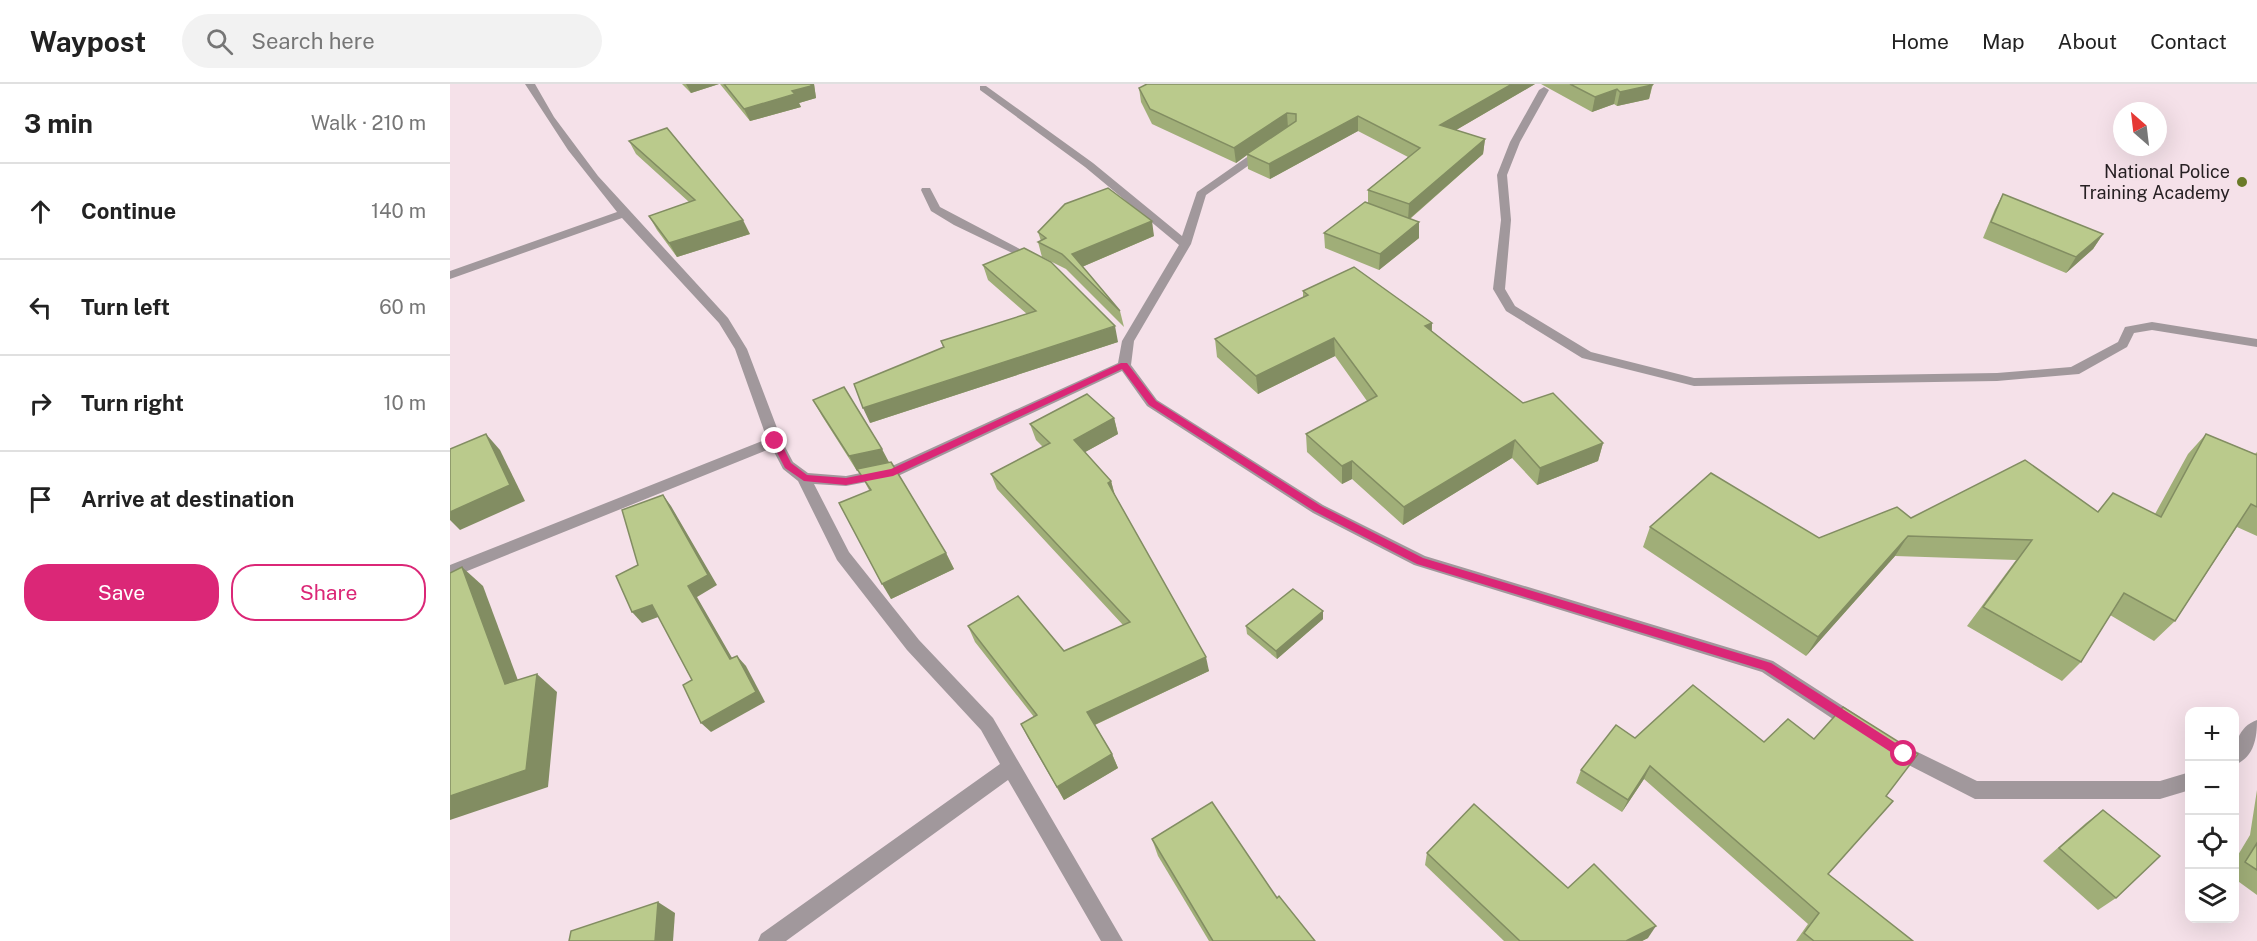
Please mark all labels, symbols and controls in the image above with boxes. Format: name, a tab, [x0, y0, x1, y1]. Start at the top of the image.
search box	[182, 14, 602, 68]
text: Waypost	[30, 25, 146, 58]
icon: search	[203, 25, 236, 58]
text: Search here	[251, 28, 375, 54]
text: Home	[1891, 29, 1949, 54]
text: Map	[1982, 29, 2025, 54]
text: About	[2058, 29, 2117, 54]
text: Contact	[2150, 29, 2227, 54]
north arrow	[2113, 102, 2167, 156]
text: 3 min	[24, 108, 93, 139]
text: Walk · 210 m	[311, 111, 426, 135]
place label: National Police Training Academy	[2080, 161, 2230, 203]
marker: National Police Training Academy	[2235, 175, 2249, 189]
icon: ahead	[24, 195, 57, 228]
text: Continue	[81, 198, 176, 224]
text: 140 m	[371, 199, 426, 223]
icon: left	[24, 291, 57, 324]
text: Turn left	[81, 294, 170, 320]
text: 60 m	[379, 295, 426, 319]
icon: right	[24, 387, 57, 420]
text: Turn right	[81, 390, 184, 416]
text: 10 m	[383, 391, 426, 415]
route end	[761, 427, 787, 453]
icon: arrive	[24, 483, 57, 516]
text: Arrive at destination	[81, 486, 294, 512]
button: Save	[24, 564, 219, 621]
button: Share	[231, 564, 426, 621]
map controls	[2185, 707, 2239, 923]
button: +	[2185, 707, 2239, 761]
route start	[1890, 740, 1916, 766]
button: −	[2185, 761, 2239, 815]
button: locate	[2185, 815, 2239, 869]
button: layers	[2185, 869, 2239, 923]

